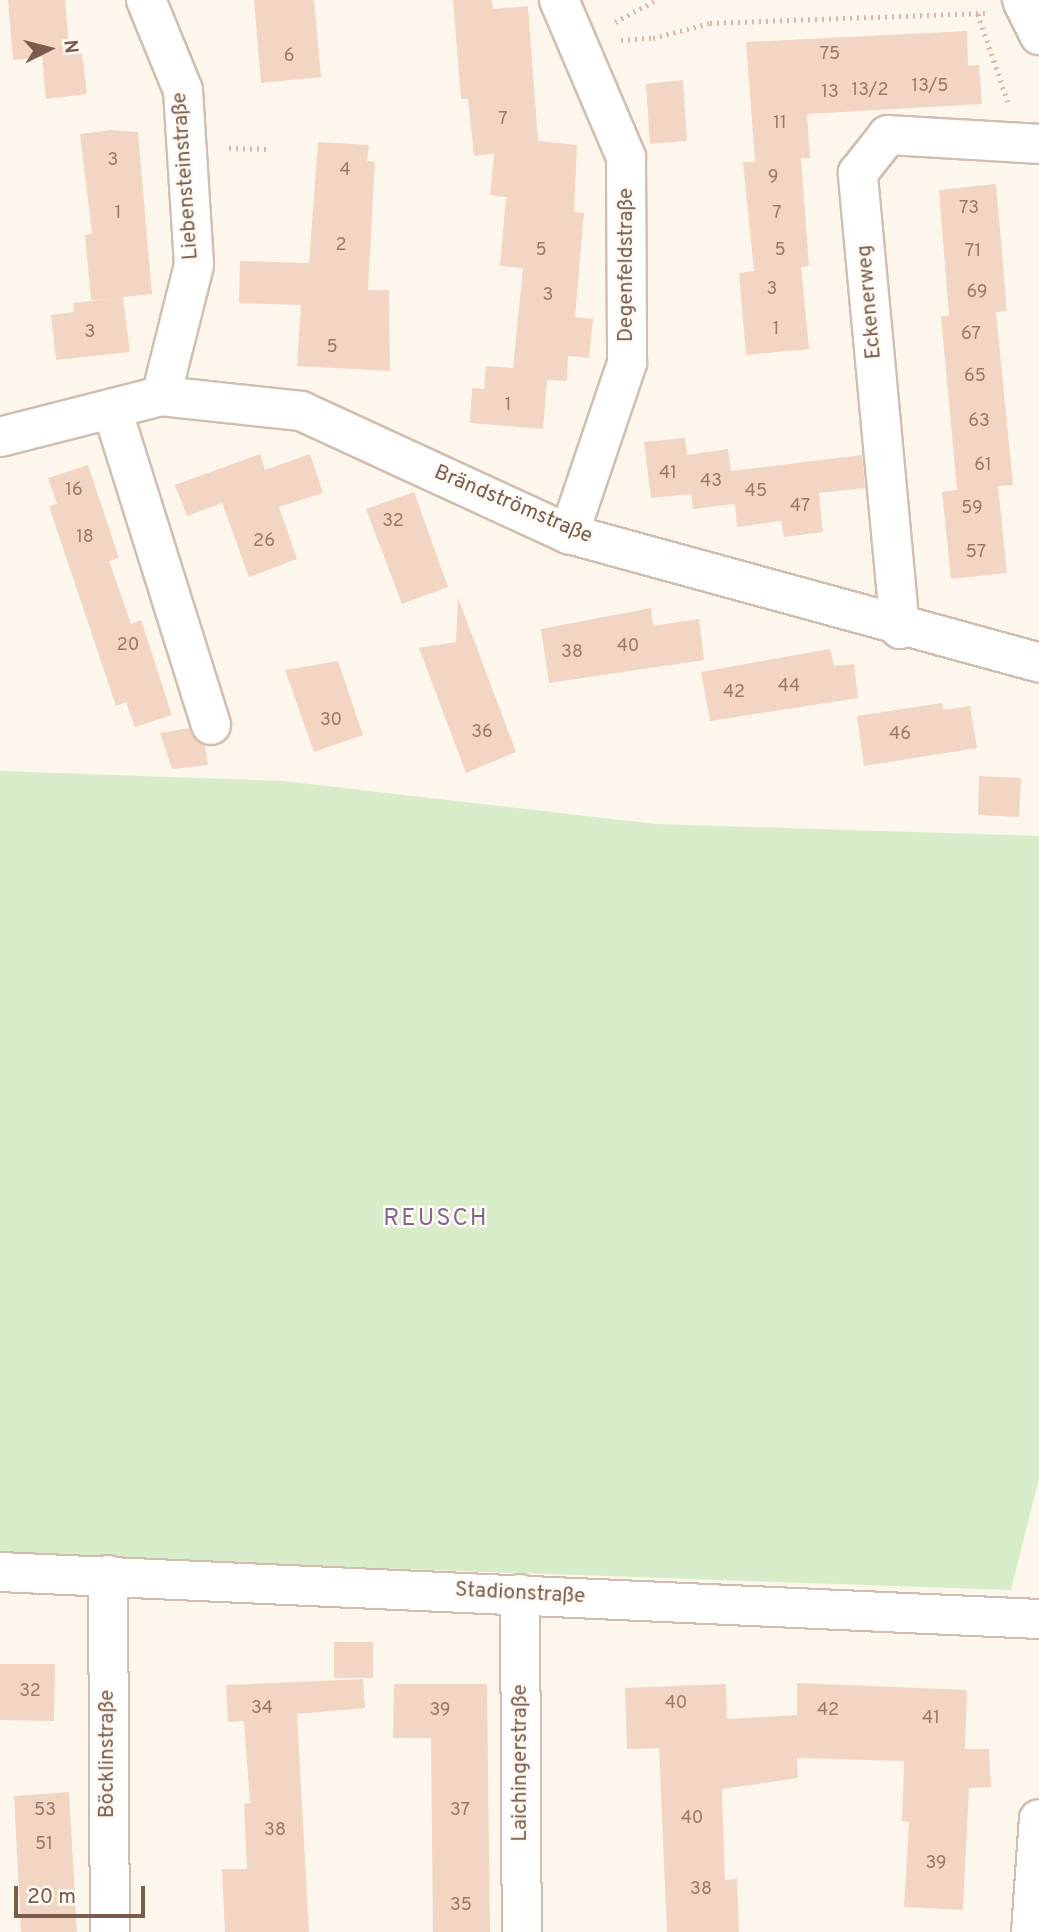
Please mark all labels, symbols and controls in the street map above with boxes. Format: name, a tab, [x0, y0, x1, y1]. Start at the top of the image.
north arrow	[14, 14, 84, 84]
text: N	[57, 39, 83, 55]
house number: 75	[820, 44, 840, 66]
house number: 6	[284, 46, 294, 68]
house number: 13/5	[911, 76, 949, 98]
house number: 13/2	[852, 80, 888, 102]
house number: 13	[821, 82, 839, 104]
street label: Liebensteinstraße	[168, 91, 204, 261]
house number: 7	[498, 109, 508, 131]
house number: 11	[773, 113, 787, 135]
house number: 3	[108, 150, 118, 172]
house number: 4	[339, 160, 351, 182]
house number: 9	[768, 167, 778, 189]
street label: Degenfeldstraße	[614, 188, 640, 342]
house number: 73	[959, 198, 979, 220]
house number: 1	[115, 203, 121, 225]
house number: 7	[772, 203, 782, 225]
house number: 2	[335, 235, 347, 257]
house number: 5	[535, 240, 547, 262]
house number: 5	[774, 240, 786, 262]
house number: 71	[965, 241, 981, 263]
street label: Eckenerweg	[852, 244, 888, 360]
house number: 3	[767, 279, 777, 301]
house number: 69	[967, 282, 987, 304]
house number: 3	[543, 285, 553, 307]
house number: 1	[773, 319, 779, 341]
house number: 3	[85, 322, 95, 344]
house number: 67	[961, 324, 981, 346]
house number: 5	[326, 337, 338, 359]
house number: 65	[964, 366, 986, 388]
house number: 1	[505, 395, 511, 417]
house number: 63	[968, 411, 990, 433]
house number: 61	[974, 455, 992, 477]
street label: Brändströmstraße	[430, 460, 596, 550]
house number: 41	[659, 463, 677, 485]
house number: 43	[700, 471, 722, 493]
house number: 16	[65, 480, 83, 502]
house number: 45	[745, 481, 767, 503]
house number: 47	[790, 496, 810, 518]
house number: 59	[961, 498, 983, 520]
house number: 32	[382, 511, 404, 533]
house number: 18	[76, 527, 94, 549]
house number: 26	[253, 531, 275, 553]
house number: 57	[966, 542, 986, 564]
house number: 20	[117, 635, 139, 657]
house number: 40	[617, 636, 639, 658]
house number: 38	[561, 642, 583, 664]
house number: 44	[778, 676, 800, 698]
house number: 42	[723, 682, 745, 704]
house number: 30	[320, 710, 342, 732]
house number: 36	[471, 722, 493, 744]
house number: 46	[889, 724, 911, 746]
district label: REUSCH	[384, 1206, 488, 1234]
street label: Stadionstraße	[454, 1578, 586, 1610]
house number: 32	[19, 1681, 41, 1703]
street label: Laichingerstraße	[508, 1684, 534, 1842]
street label: Böcklinstraße	[95, 1690, 121, 1818]
house number: 40	[665, 1693, 687, 1715]
house number: 34	[251, 1698, 273, 1720]
house number: 39	[429, 1700, 451, 1722]
house number: 42	[817, 1700, 839, 1722]
house number: 41	[922, 1708, 940, 1730]
house number: 53	[34, 1800, 56, 1822]
house number: 37	[450, 1800, 470, 1822]
house number: 40	[681, 1808, 703, 1830]
house number: 38	[264, 1820, 286, 1842]
house number: 51	[35, 1834, 53, 1856]
house number: 39	[925, 1853, 947, 1875]
scale bar	[18, 1872, 149, 1916]
house number: 38	[690, 1879, 712, 1901]
text: 20 m	[27, 1884, 76, 1911]
house number: 35	[450, 1895, 472, 1917]

